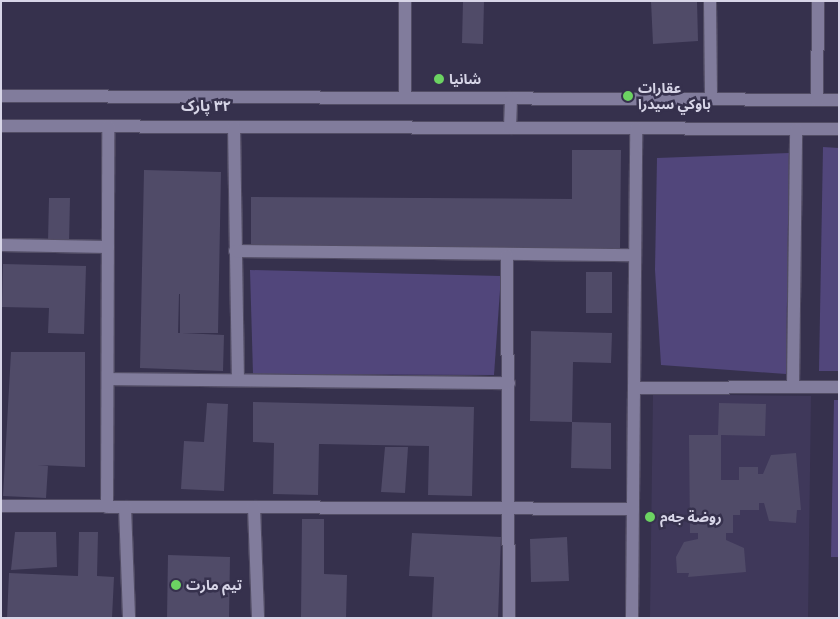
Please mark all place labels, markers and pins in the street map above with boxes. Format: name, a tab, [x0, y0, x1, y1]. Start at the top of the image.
place label: شانيا	[449, 71, 481, 87]
marker: شانيا	[433, 73, 445, 85]
place label: عقارات باوكي سيدرا	[638, 80, 711, 112]
marker: عقارات باوكي سيدرا	[622, 90, 634, 102]
place label: روضة جەم	[660, 509, 722, 525]
marker: روضة جەم	[644, 511, 656, 523]
place label: تيم مارت	[186, 577, 242, 593]
marker: تيم مارت	[170, 579, 182, 591]

